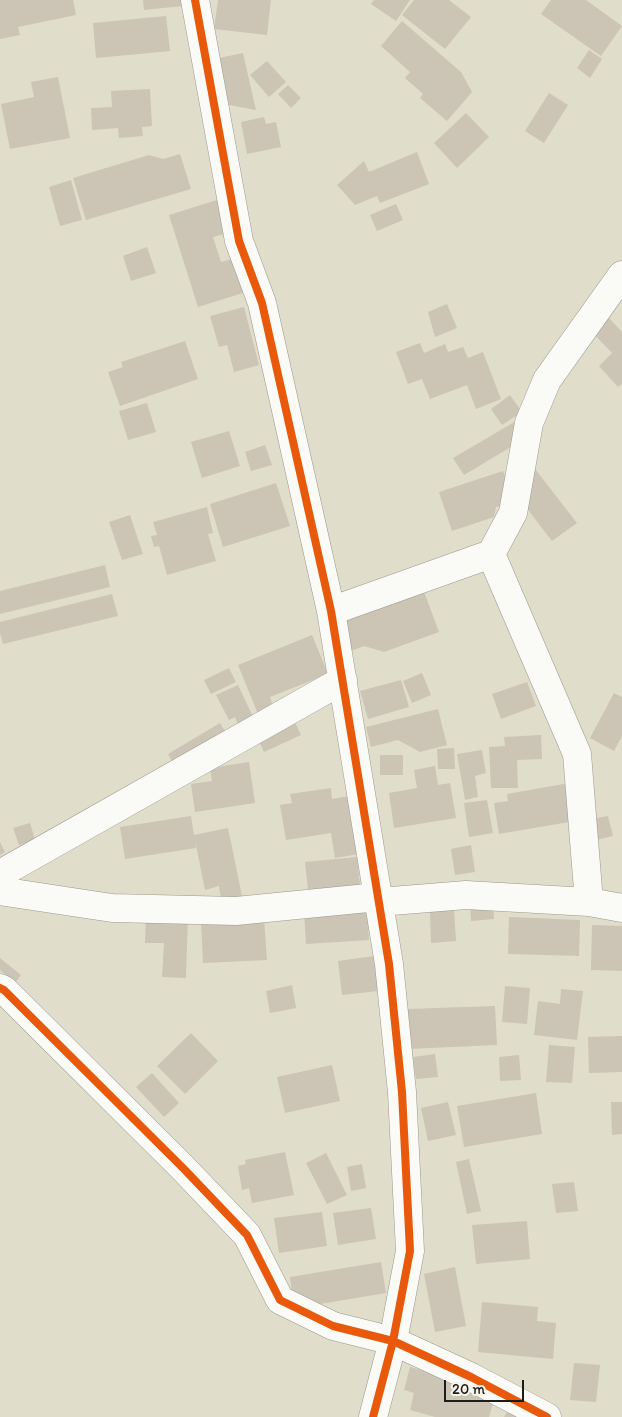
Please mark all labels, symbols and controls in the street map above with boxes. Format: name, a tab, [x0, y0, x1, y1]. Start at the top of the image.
scale bar	[447, 1370, 527, 1402]
text: 20 m	[452, 1380, 485, 1398]

